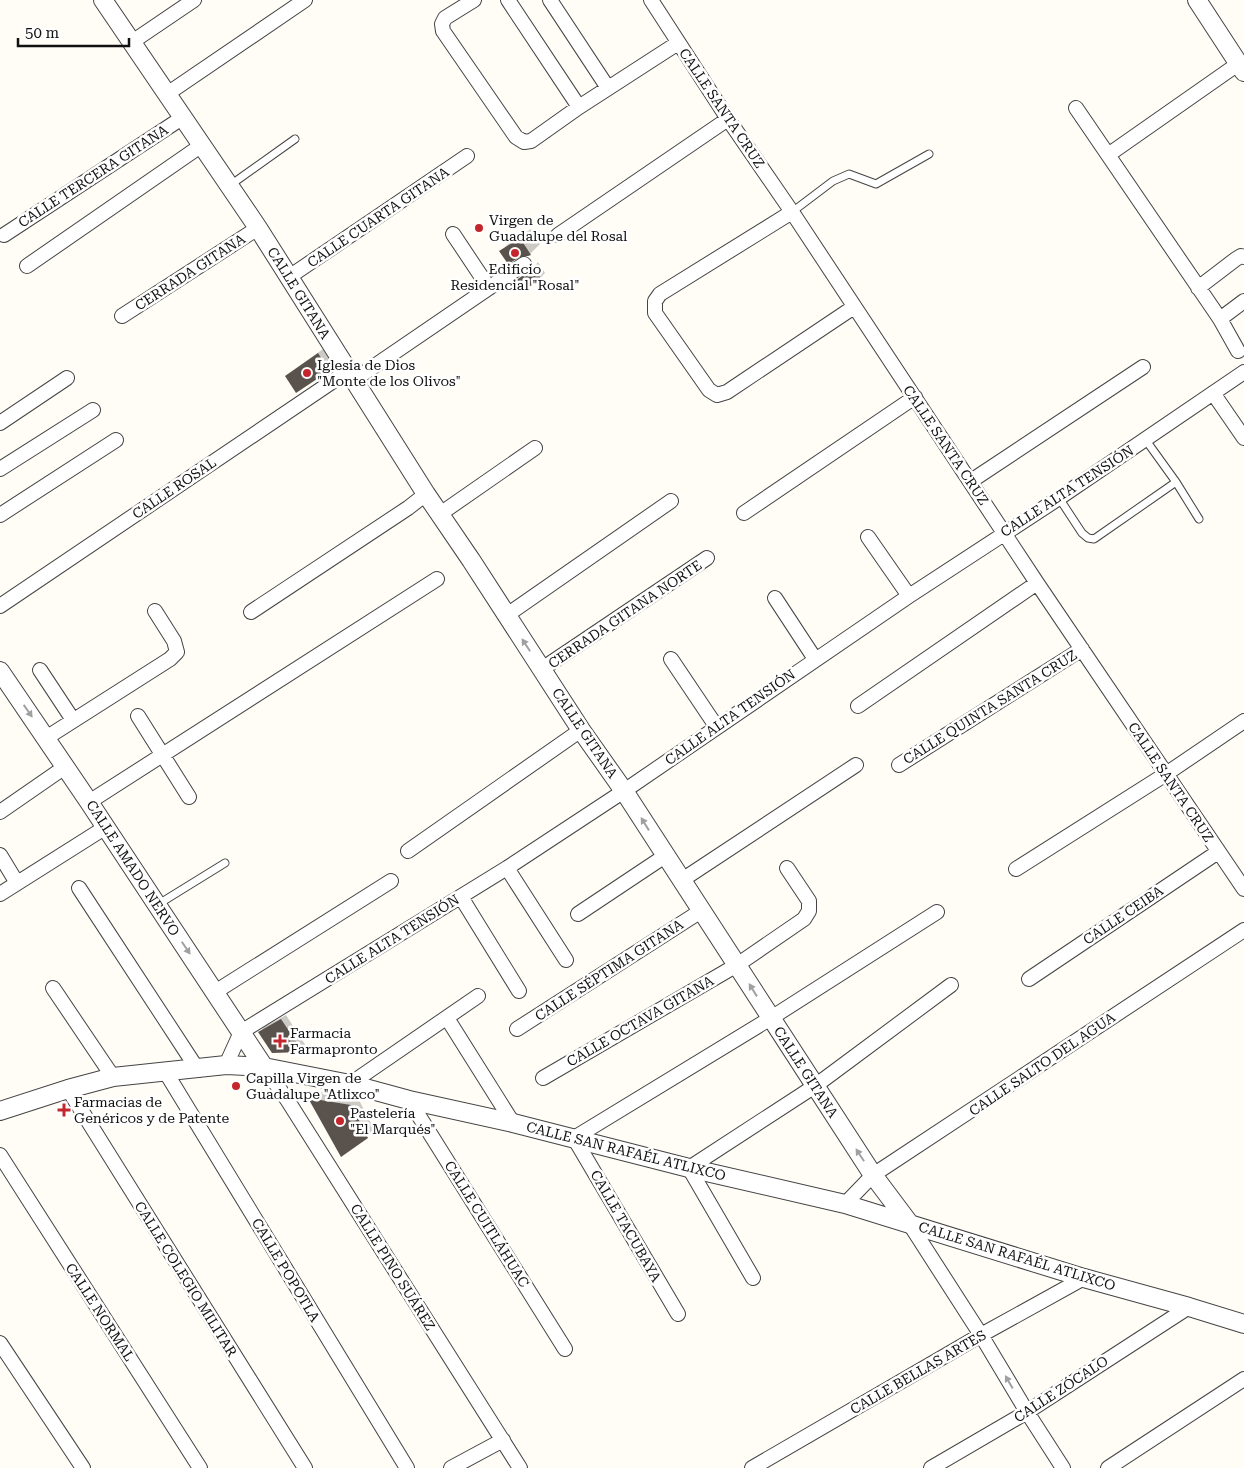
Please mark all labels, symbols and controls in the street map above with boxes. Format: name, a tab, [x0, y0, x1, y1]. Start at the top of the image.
scale bar	[18, 15, 129, 47]
text: 50 m	[25, 24, 60, 42]
street label: CALLE SANTA CRUZ	[676, 45, 768, 171]
street label: CALLE TERCERA GITANA	[15, 121, 171, 230]
street label: CALLE CUARTA GITANA	[304, 163, 452, 270]
place label: Virgen de Guadalupe del Rosal	[489, 212, 628, 244]
marker: Virgen de Guadalupe del Rosal	[473, 222, 485, 234]
street label: CERRADA GITANA	[132, 230, 248, 314]
street label: CALLE GITANA	[264, 244, 334, 342]
marker: Edificio Residencial "Rosal"	[509, 247, 521, 259]
place label: Edificio Residencial "Rosal"	[451, 261, 579, 293]
place label: Iglesia de Dios "Monte de los Olivos"	[317, 357, 461, 389]
marker: Iglesia de Dios "Monte de los Olivos"	[301, 367, 313, 379]
street label: CALLE SANTA CRUZ	[900, 382, 992, 508]
street label: CALLE ALTA TENSIÓN	[997, 442, 1137, 540]
street label: CALLE ROSAL	[129, 454, 219, 522]
street label: CERRADA GITANA NORTE	[545, 557, 705, 671]
one-way arrow	[521, 638, 531, 652]
street label: CALLE QUINTA SANTA CRUZ	[900, 647, 1080, 767]
street label: CALLE ALTA TENSIÓN	[662, 666, 798, 768]
street label: CALLE GITANA	[549, 685, 621, 781]
one-way arrow	[23, 705, 33, 718]
street label: CALLE SANTA CRUZ	[1125, 719, 1217, 845]
street label: CALLE AMADO NERVO	[83, 797, 183, 939]
one-way arrow	[640, 817, 650, 831]
street label: CALLE CEIBA	[1080, 882, 1166, 948]
street label: CALLE ALTA TENSIÓN	[322, 891, 462, 987]
street label: CALLE SÉPTIMA GITANA	[532, 916, 686, 1024]
one-way arrow	[181, 942, 191, 955]
street label: CALLE OCTAVA GITANA	[564, 972, 716, 1070]
one-way arrow	[748, 983, 757, 996]
street label: CALLE SALTO DEL AGUA	[966, 1009, 1118, 1119]
street label: CALLE GITANA	[771, 1024, 841, 1121]
place label: Farmacia Farmapronto	[290, 1025, 377, 1057]
marker: Farmacia Farmapronto	[274, 1035, 286, 1047]
place label: Capilla Virgen de Guadalupe "Atlixco"	[246, 1070, 380, 1102]
marker: Capilla Virgen de Guadalupe "Atlixco"	[230, 1080, 242, 1092]
place label: Farmacias de Genéricos y de Patente	[74, 1094, 229, 1126]
marker: Farmacias de Genéricos y de Patente	[58, 1104, 70, 1116]
place label: Pastelería "El Marqués"	[350, 1105, 436, 1137]
marker: Pastelería "El Marqués"	[334, 1115, 346, 1127]
street label: CALLE SAN RAFAÉL ATLIXCO	[525, 1118, 727, 1184]
one-way arrow	[856, 1149, 865, 1162]
street label: CALLE CUITLÁHUAC	[442, 1158, 532, 1290]
street label: CALLE TACUBAYA	[588, 1167, 665, 1285]
street label: CALLE COLEGIO MILITAR	[132, 1198, 241, 1360]
street label: CALLE PINO SUÁREZ	[348, 1201, 438, 1333]
street label: CALLE POPOTLA	[249, 1215, 323, 1325]
street label: CALLE SAN RAFAÉL ATLIXCO	[917, 1218, 1117, 1294]
street label: CALLE NORMAL	[62, 1260, 138, 1364]
street label: CALLE BELLAS ARTES	[847, 1326, 989, 1417]
street label: CALLE ZÓCALO	[1011, 1353, 1111, 1425]
one-way arrow	[1005, 1376, 1014, 1389]

